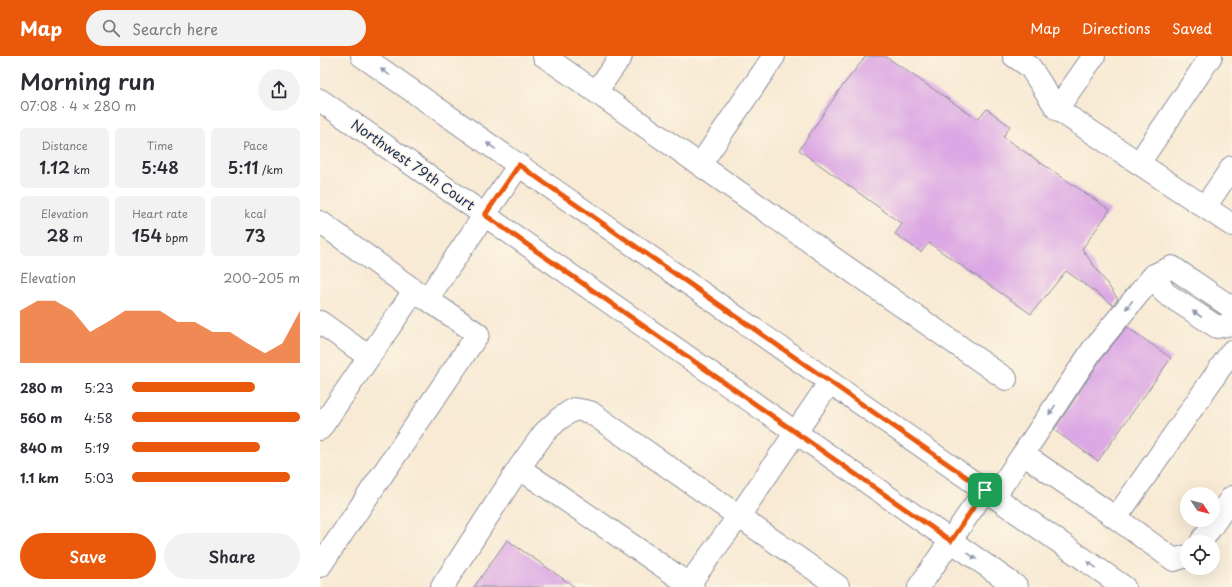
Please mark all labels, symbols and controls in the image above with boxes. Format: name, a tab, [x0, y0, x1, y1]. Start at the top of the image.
search box	[86, 10, 366, 46]
text: Map	[20, 14, 62, 42]
icon: search	[100, 17, 122, 39]
text: Search here	[132, 17, 218, 40]
text: Map	[1030, 18, 1060, 39]
text: Directions	[1082, 18, 1150, 39]
text: Saved	[1172, 18, 1212, 39]
text: Morning run	[20, 64, 155, 97]
one-way arrow	[379, 68, 390, 76]
button: share	[258, 69, 300, 111]
text: 07:08 · 4 × 280 m	[20, 96, 136, 115]
street label: Northwest 79th Court	[347, 114, 480, 216]
text: Distance	[42, 137, 88, 154]
text: Time	[147, 137, 173, 154]
text: Pace	[243, 137, 268, 154]
one-way arrow	[486, 142, 497, 150]
text: 1.12	[39, 154, 70, 180]
text: 5:48	[141, 154, 179, 180]
text: 5:11	[228, 154, 258, 180]
text: km	[70, 161, 90, 178]
text: /km	[258, 161, 283, 178]
text: Elevation	[41, 205, 88, 222]
text: Heart rate	[132, 205, 188, 222]
text: kcal	[244, 205, 266, 222]
text: 28	[47, 222, 69, 248]
text: 154	[132, 222, 162, 248]
text: 73	[245, 222, 266, 248]
text: m	[69, 229, 83, 246]
text: bpm	[162, 229, 188, 246]
text: Elevation	[20, 268, 76, 287]
text: 200–205 m	[223, 268, 300, 287]
one-way arrow	[1124, 300, 1133, 311]
one-way arrow	[1192, 310, 1202, 318]
text: 280 m	[20, 378, 63, 397]
text: 5:23	[84, 378, 114, 397]
one-way arrow	[1048, 405, 1056, 415]
text: 560 m	[20, 408, 62, 427]
text: 4:58	[84, 408, 113, 427]
text: 840 m	[20, 438, 63, 457]
text: 5:19	[84, 438, 110, 457]
text: 1.1 km	[20, 468, 59, 487]
text: 5:03	[84, 468, 114, 487]
pin	[968, 473, 1002, 507]
icon: arrive	[974, 479, 996, 501]
north arrow	[1180, 487, 1220, 527]
map controls	[1180, 487, 1220, 575]
button: Save	[20, 533, 156, 579]
button: Share	[164, 533, 300, 579]
button: locate	[1180, 535, 1220, 575]
one-way arrow	[966, 552, 977, 560]
one-way arrow	[1087, 561, 1097, 569]

